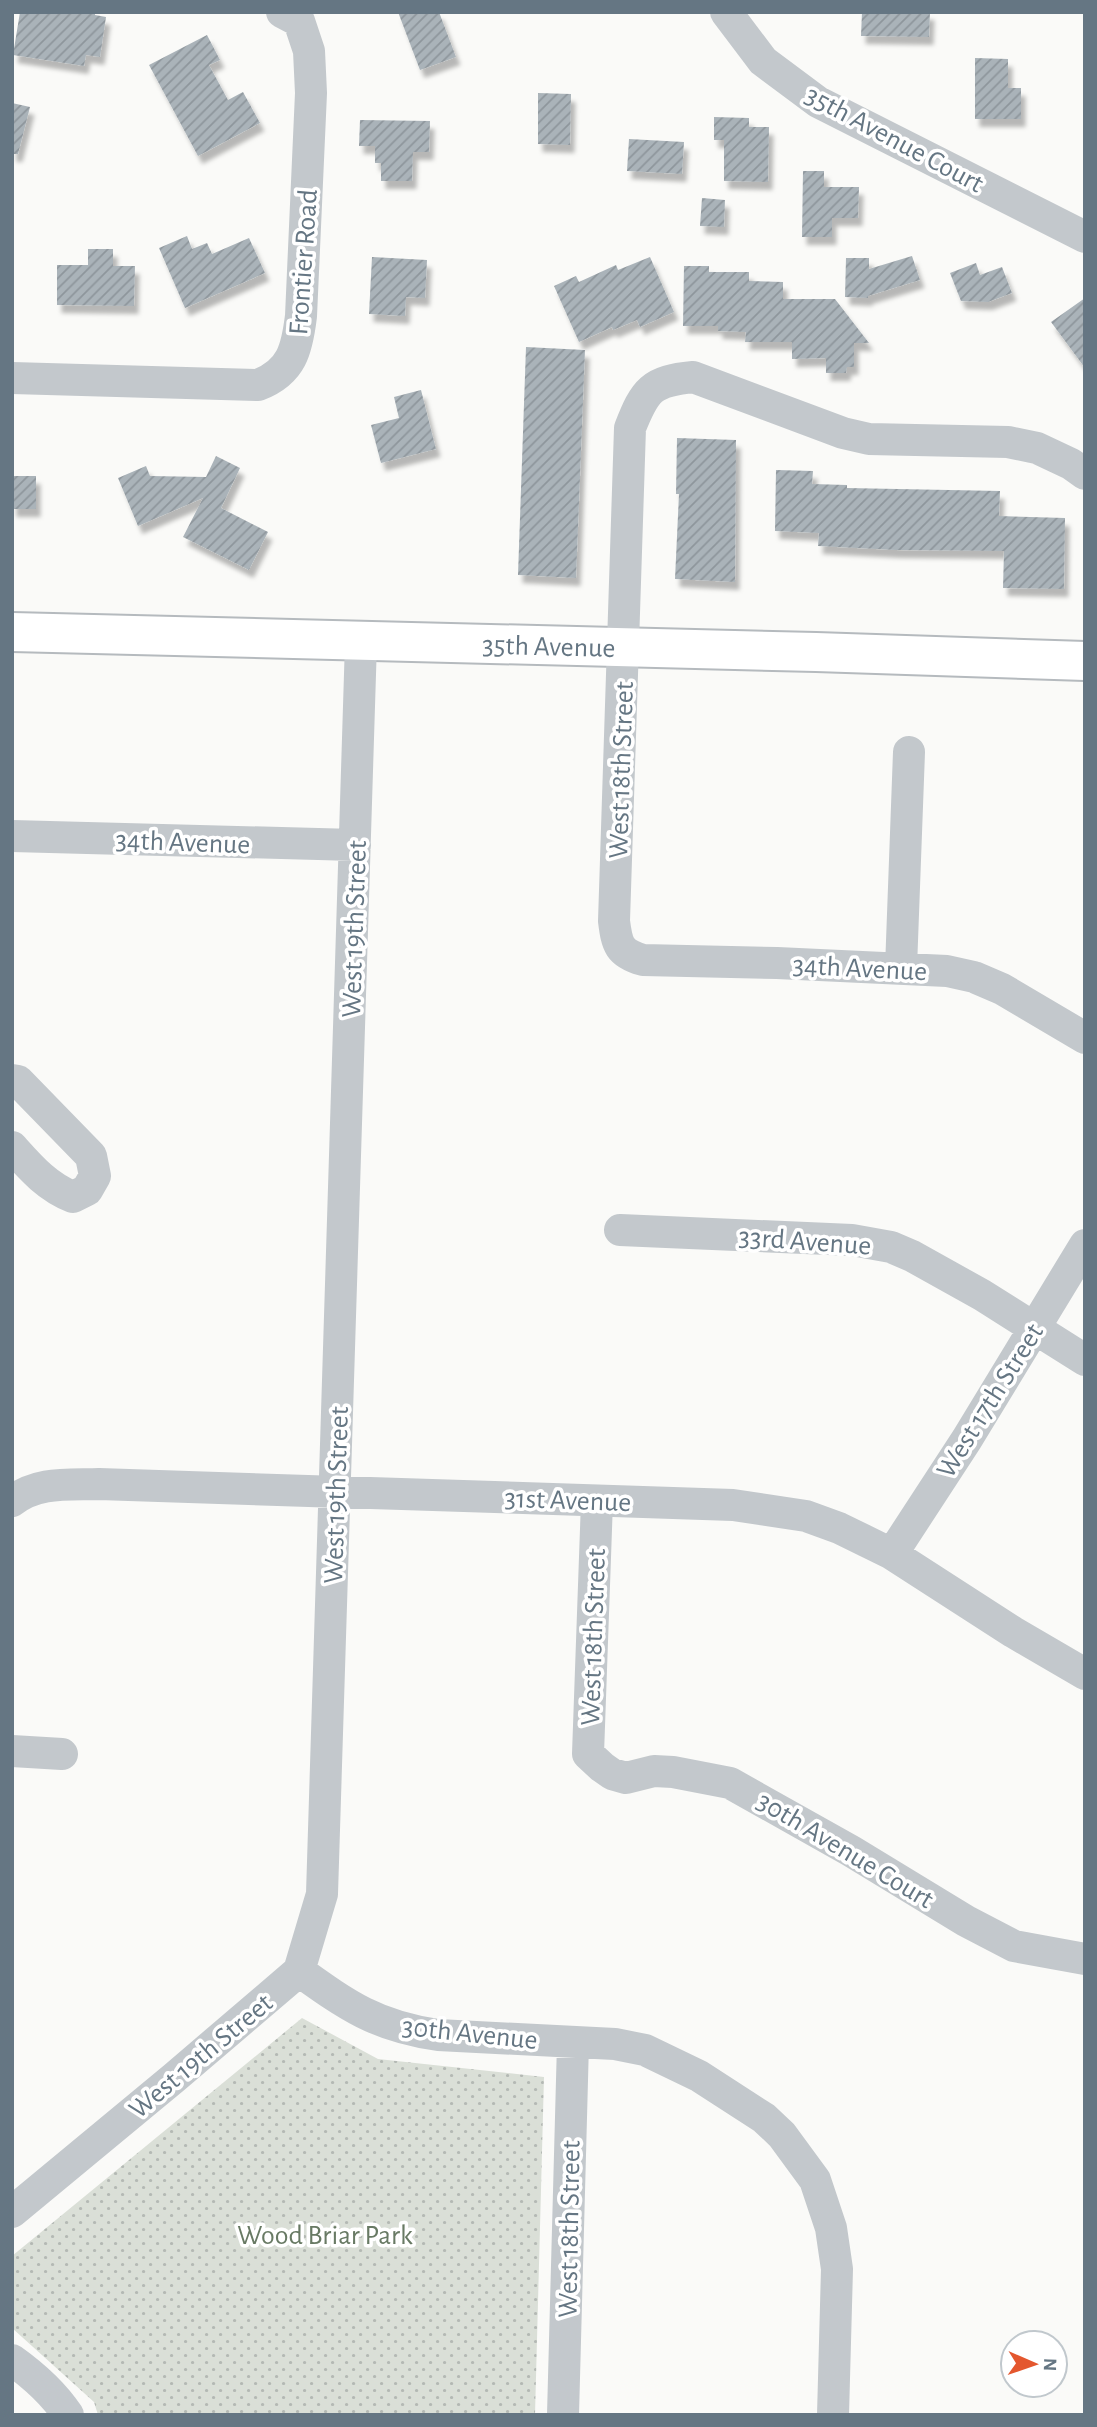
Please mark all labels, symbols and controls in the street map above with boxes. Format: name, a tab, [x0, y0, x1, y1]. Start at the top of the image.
street label: 35th Avenue Court	[800, 81, 988, 198]
street label: Frontier Road	[285, 188, 323, 336]
street label: 35th Avenue	[482, 632, 616, 663]
street label: West 18th Street	[605, 681, 639, 859]
street label: 34th Avenue	[115, 827, 251, 859]
street label: West 19th Street	[338, 840, 372, 1018]
street label: 34th Avenue	[792, 951, 928, 987]
street label: 33rd Avenue	[738, 1223, 872, 1261]
street label: West 17th Street	[932, 1319, 1049, 1483]
street label: West 19th Street	[320, 1406, 354, 1584]
street label: 31st Avenue	[504, 1485, 632, 1517]
street label: West 18th Street	[577, 1548, 611, 1726]
street label: 30th Avenue Court	[752, 1787, 938, 1914]
street label: West 19th Street	[124, 1989, 278, 2124]
street label: 30th Avenue	[401, 2013, 539, 2055]
street label: West 18th Street	[554, 2140, 586, 2318]
park label: Wood Briar Park	[237, 2222, 413, 2250]
north arrow	[999, 2329, 1069, 2399]
text: N	[1040, 2358, 1059, 2371]

